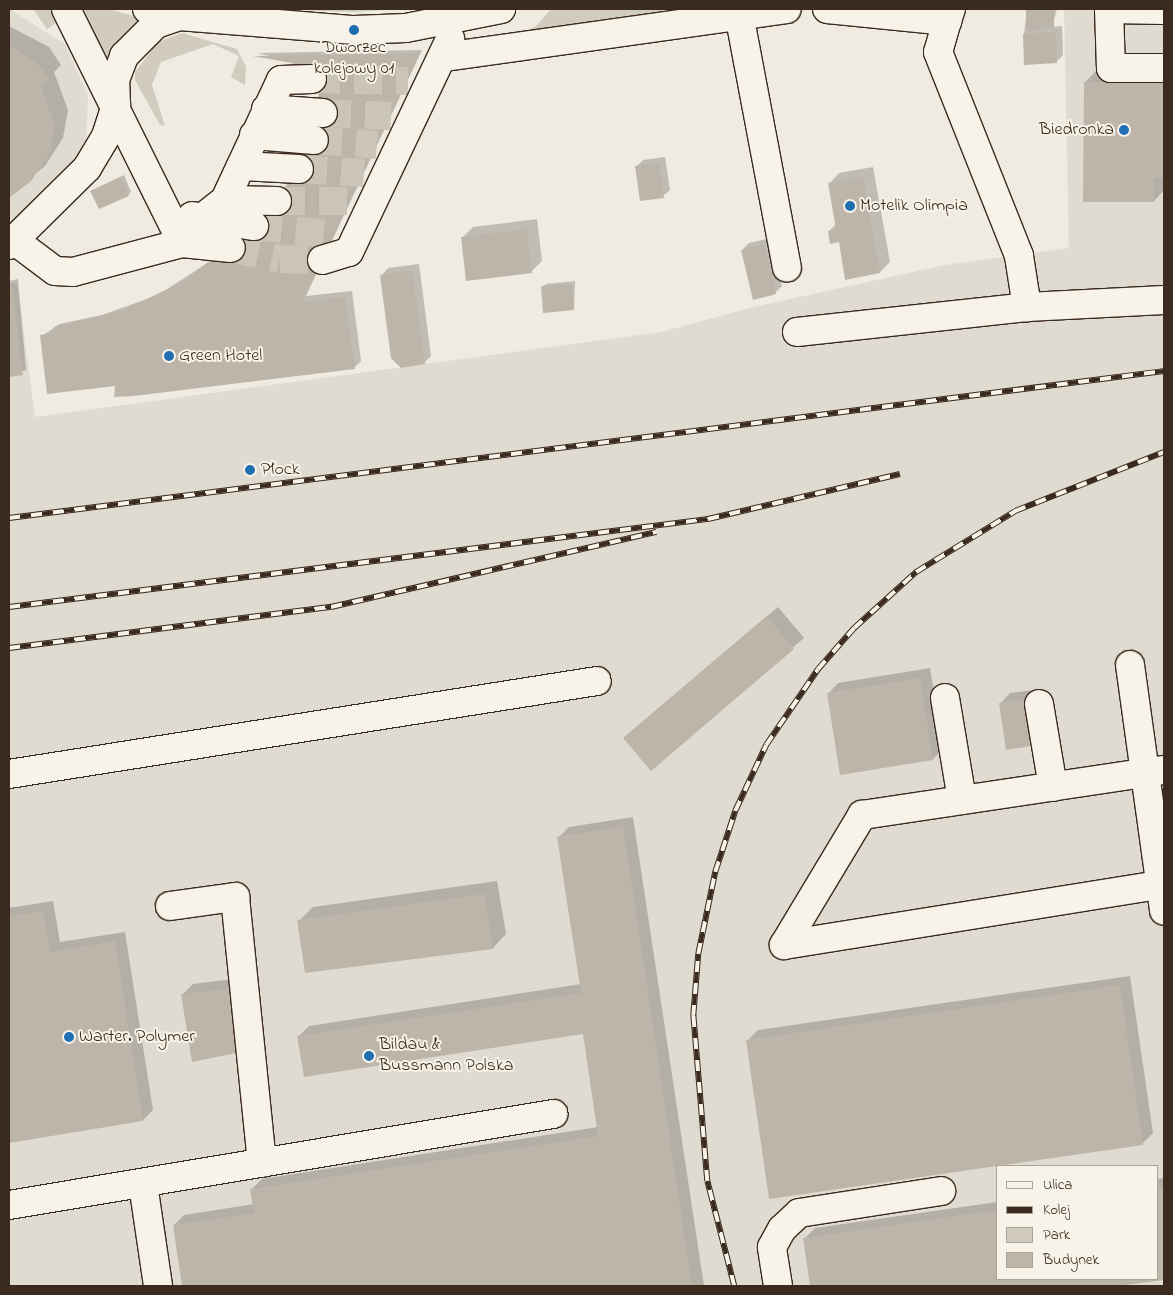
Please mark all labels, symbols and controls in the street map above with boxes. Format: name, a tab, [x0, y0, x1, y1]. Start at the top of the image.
marker: Dworzec kolejowy 01	[348, 24, 360, 36]
place label: Dworzec kolejowy 01	[314, 38, 394, 80]
place label: Biedronka	[1039, 119, 1114, 141]
marker: Biedronka	[1118, 124, 1130, 136]
place label: Motelik Olimpia	[860, 195, 968, 217]
marker: Motelik Olimpia	[844, 200, 856, 212]
place label: Green Hotel	[179, 345, 262, 367]
marker: Green Hotel	[163, 350, 175, 362]
place label: Płock	[261, 459, 300, 481]
marker: Płock	[243, 463, 257, 477]
place label: Warter. Polymer	[79, 1026, 195, 1048]
marker: Warter. Polymer	[63, 1031, 75, 1043]
place label: Bildau & Bussmann Polska	[379, 1035, 514, 1078]
marker: Bildau & Bussmann Polska	[363, 1050, 375, 1062]
legend	[996, 1165, 1158, 1280]
text: Ulica	[1043, 1174, 1072, 1196]
text: Kolej	[1043, 1199, 1070, 1221]
text: Park	[1043, 1224, 1070, 1246]
text: Budynek	[1043, 1249, 1099, 1271]

